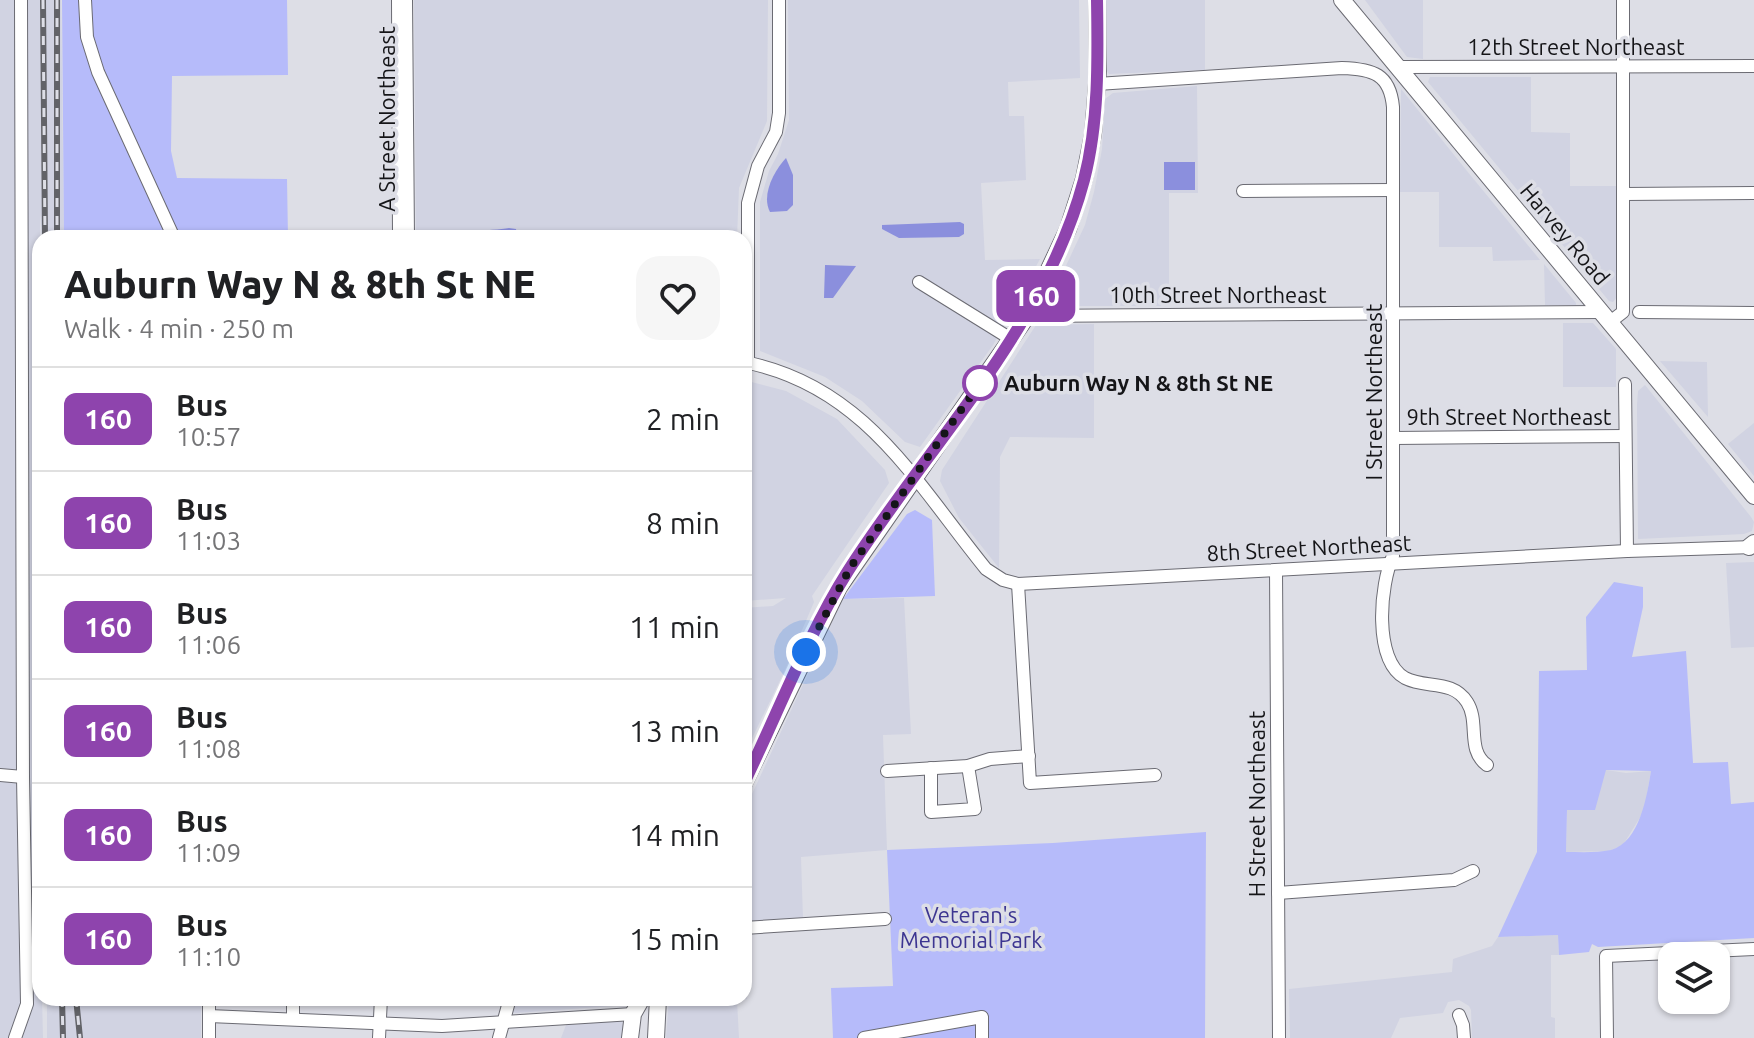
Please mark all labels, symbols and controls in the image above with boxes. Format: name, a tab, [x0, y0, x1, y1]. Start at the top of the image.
street label: A Street Northeast	[374, 26, 399, 212]
street label: 12th Street Northeast	[1467, 34, 1685, 59]
street label: Harvey Road	[1516, 178, 1615, 289]
button: heart	[636, 256, 720, 340]
text: Auburn Way N & 8th St NE	[64, 263, 535, 305]
line badge: 160	[990, 270, 1082, 322]
text: 160	[1012, 280, 1060, 311]
street label: 10th Street Northeast	[1109, 282, 1327, 307]
street label: I Street Northeast	[1361, 303, 1386, 480]
text: Walk · 4 min · 250 m	[64, 314, 294, 343]
marker: Auburn Way N & 8th St NE	[963, 366, 997, 400]
place label: Auburn Way N & 8th St NE	[1004, 370, 1273, 395]
text: Bus	[176, 388, 228, 422]
text: 2 min	[646, 402, 720, 436]
text: 160	[84, 403, 132, 434]
street label: 9th Street Northeast	[1407, 404, 1612, 429]
text: 10:57	[176, 422, 241, 451]
text: Bus	[176, 492, 228, 526]
text: 8 min	[646, 506, 720, 540]
text: 160	[84, 507, 132, 538]
text: 11:03	[176, 526, 241, 555]
street label: 8th Street Northeast	[1206, 530, 1412, 565]
text: Bus	[176, 596, 228, 630]
text: 11 min	[629, 610, 720, 644]
text: 160	[84, 611, 132, 642]
text: 11:06	[176, 630, 241, 659]
your location	[786, 632, 826, 672]
text: Bus	[176, 700, 228, 734]
street label: H Street Northeast	[1244, 710, 1269, 897]
text: 13 min	[629, 714, 720, 748]
text: 160	[84, 715, 132, 746]
text: 11:08	[176, 734, 241, 763]
text: Bus	[176, 804, 228, 838]
text: 14 min	[629, 818, 720, 852]
text: 160	[84, 819, 132, 850]
text: 11:09	[176, 838, 241, 867]
park label: Veteran's Memorial Park	[900, 902, 1042, 952]
text: Bus	[176, 908, 228, 942]
text: 15 min	[629, 922, 720, 956]
text: 160	[84, 923, 132, 954]
text: 11:10	[176, 942, 241, 971]
map controls	[1658, 942, 1730, 1014]
button: layers	[1658, 942, 1730, 1014]

